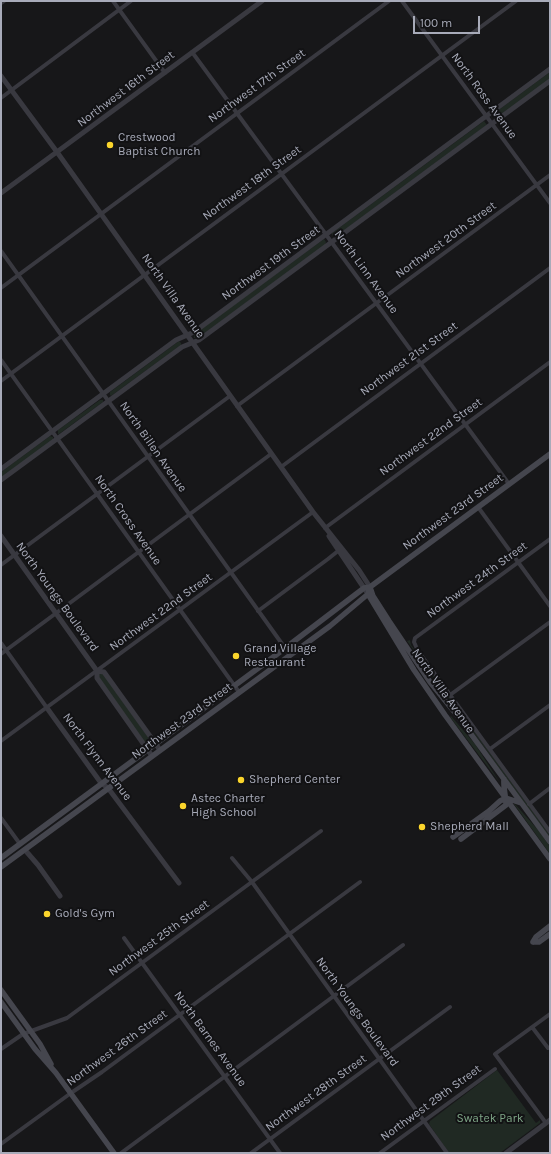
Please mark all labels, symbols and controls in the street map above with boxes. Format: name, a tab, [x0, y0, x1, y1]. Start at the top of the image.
scale bar	[415, 8, 482, 34]
text: 100 m	[420, 16, 452, 30]
street label: Northwest 17th Street	[206, 46, 308, 126]
street label: Northwest 16th Street	[75, 48, 177, 130]
street label: North Ross Avenue	[448, 50, 520, 142]
place label: Crestwood Baptist Church	[118, 131, 200, 159]
marker: Crestwood Baptist Church	[105, 140, 115, 150]
street label: Northwest 18th Street	[200, 142, 304, 224]
street label: Northwest 20th Street	[393, 199, 499, 281]
street label: Northwest 19th Street	[219, 223, 323, 303]
street label: North Linn Avenue	[331, 227, 401, 317]
street label: North Villa Avenue	[139, 251, 207, 341]
street label: Northwest 21st Street	[357, 319, 461, 399]
street label: Northwest 22nd Street	[377, 395, 485, 479]
street label: North Billen Avenue	[116, 399, 190, 495]
street label: Northwest 23rd Street	[400, 471, 506, 553]
street label: North Cross Avenue	[91, 472, 165, 568]
street label: Northwest 24th Street	[424, 539, 530, 621]
street label: North Youngs Boulevard	[13, 540, 101, 654]
street label: Northwest 22nd Street	[107, 570, 215, 654]
place label: Grand Village Restaurant	[244, 642, 316, 670]
street label: North Villa Avenue	[409, 646, 477, 736]
marker: Grand Village Restaurant	[231, 651, 241, 661]
street label: Northwest 23rd Street	[129, 680, 235, 762]
street label: North Flynn Avenue	[59, 710, 135, 804]
place label: Shepherd Center	[249, 773, 340, 787]
marker: Shepherd Center	[236, 775, 246, 785]
place label: Astec Charter High School	[191, 792, 264, 820]
marker: Astec Charter High School	[178, 801, 188, 811]
place label: Shepherd Mall	[430, 820, 509, 834]
marker: Shepherd Mall	[417, 822, 427, 832]
street label: Northwest 25th Street	[106, 897, 212, 979]
place label: Gold's Gym	[55, 907, 115, 921]
marker: Gold's Gym	[42, 909, 52, 919]
street label: North Youngs Boulevard	[313, 955, 401, 1069]
street label: North Barnes Avenue	[171, 989, 249, 1089]
street label: Northwest 26th Street	[64, 1007, 170, 1089]
street label: Northwest 28th Street	[263, 1052, 369, 1134]
street label: Northwest 29th Street	[378, 1062, 484, 1144]
park label: Swatek Park	[456, 1112, 524, 1126]

